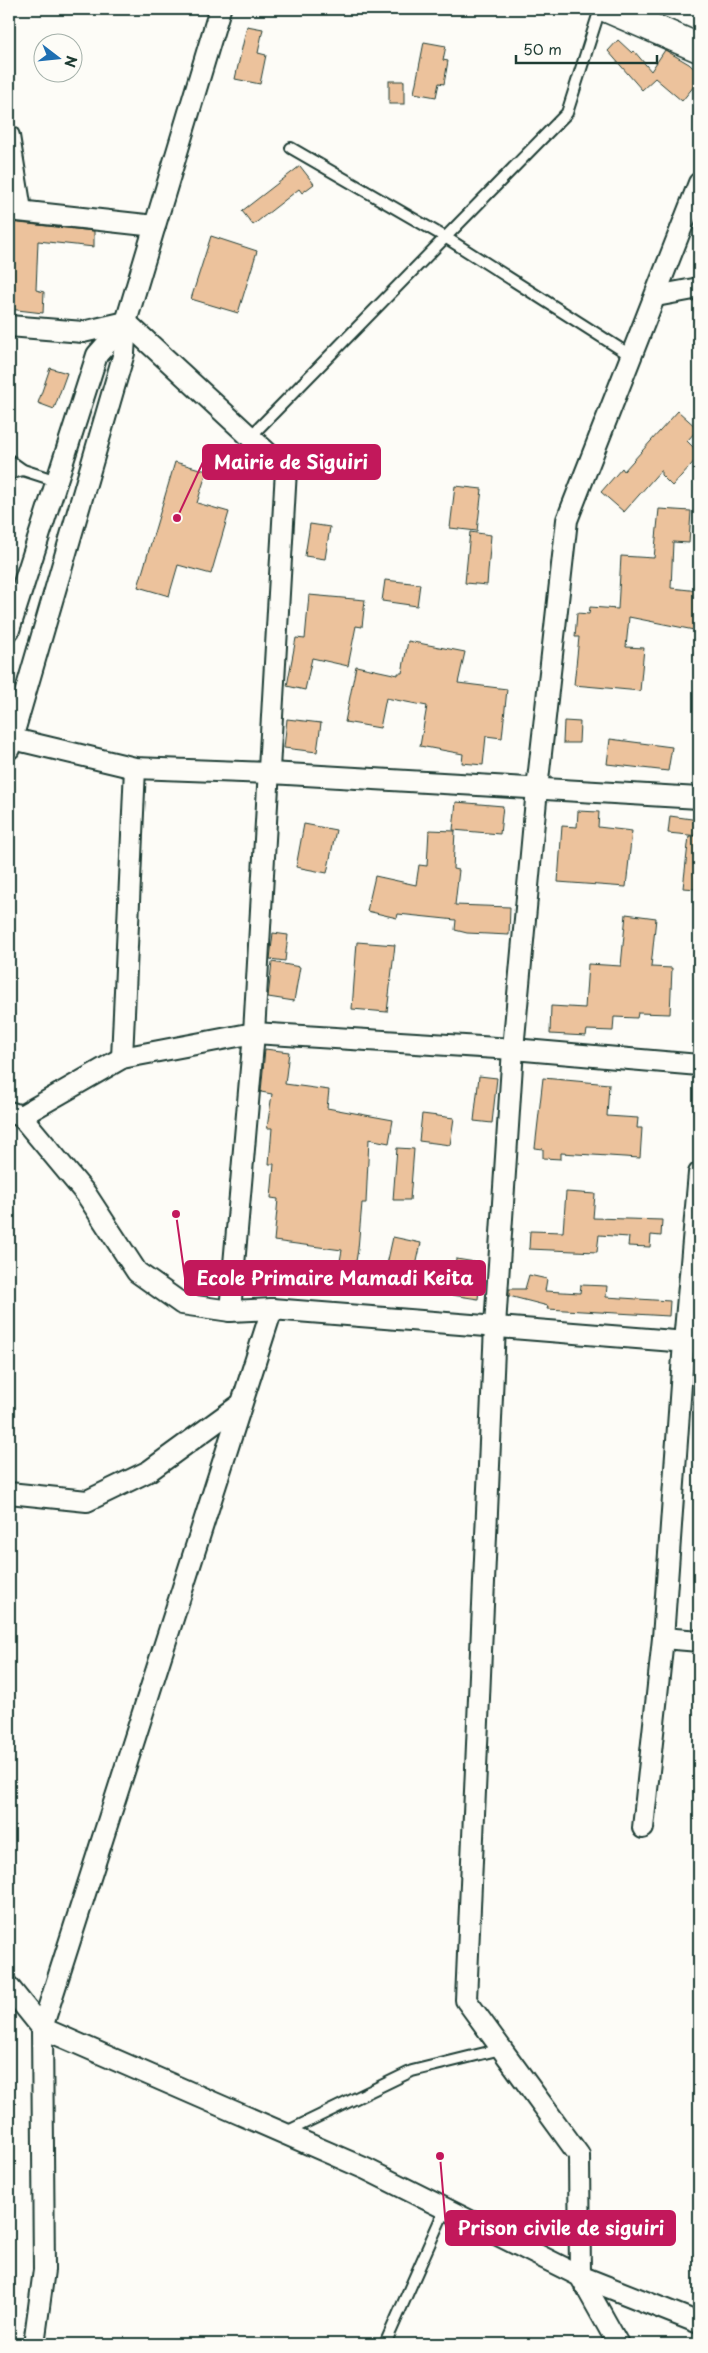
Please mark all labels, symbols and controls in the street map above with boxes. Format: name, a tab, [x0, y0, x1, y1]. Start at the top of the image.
north arrow	[32, 32, 82, 82]
scale bar	[516, 32, 657, 64]
text: 50 m	[523, 37, 562, 60]
text: N	[59, 53, 83, 70]
callout: Mairie de Siguiri	[203, 445, 380, 479]
text: Mairie de Siguiri	[214, 447, 368, 475]
callout: Ecole Primaire Mamadi Keita	[185, 1261, 485, 1295]
text: Ecole Primaire Mamadi Keita	[197, 1263, 473, 1291]
callout: Prison civile de siguiri	[446, 2211, 675, 2245]
text: Prison civile de siguiri	[458, 2213, 664, 2241]

